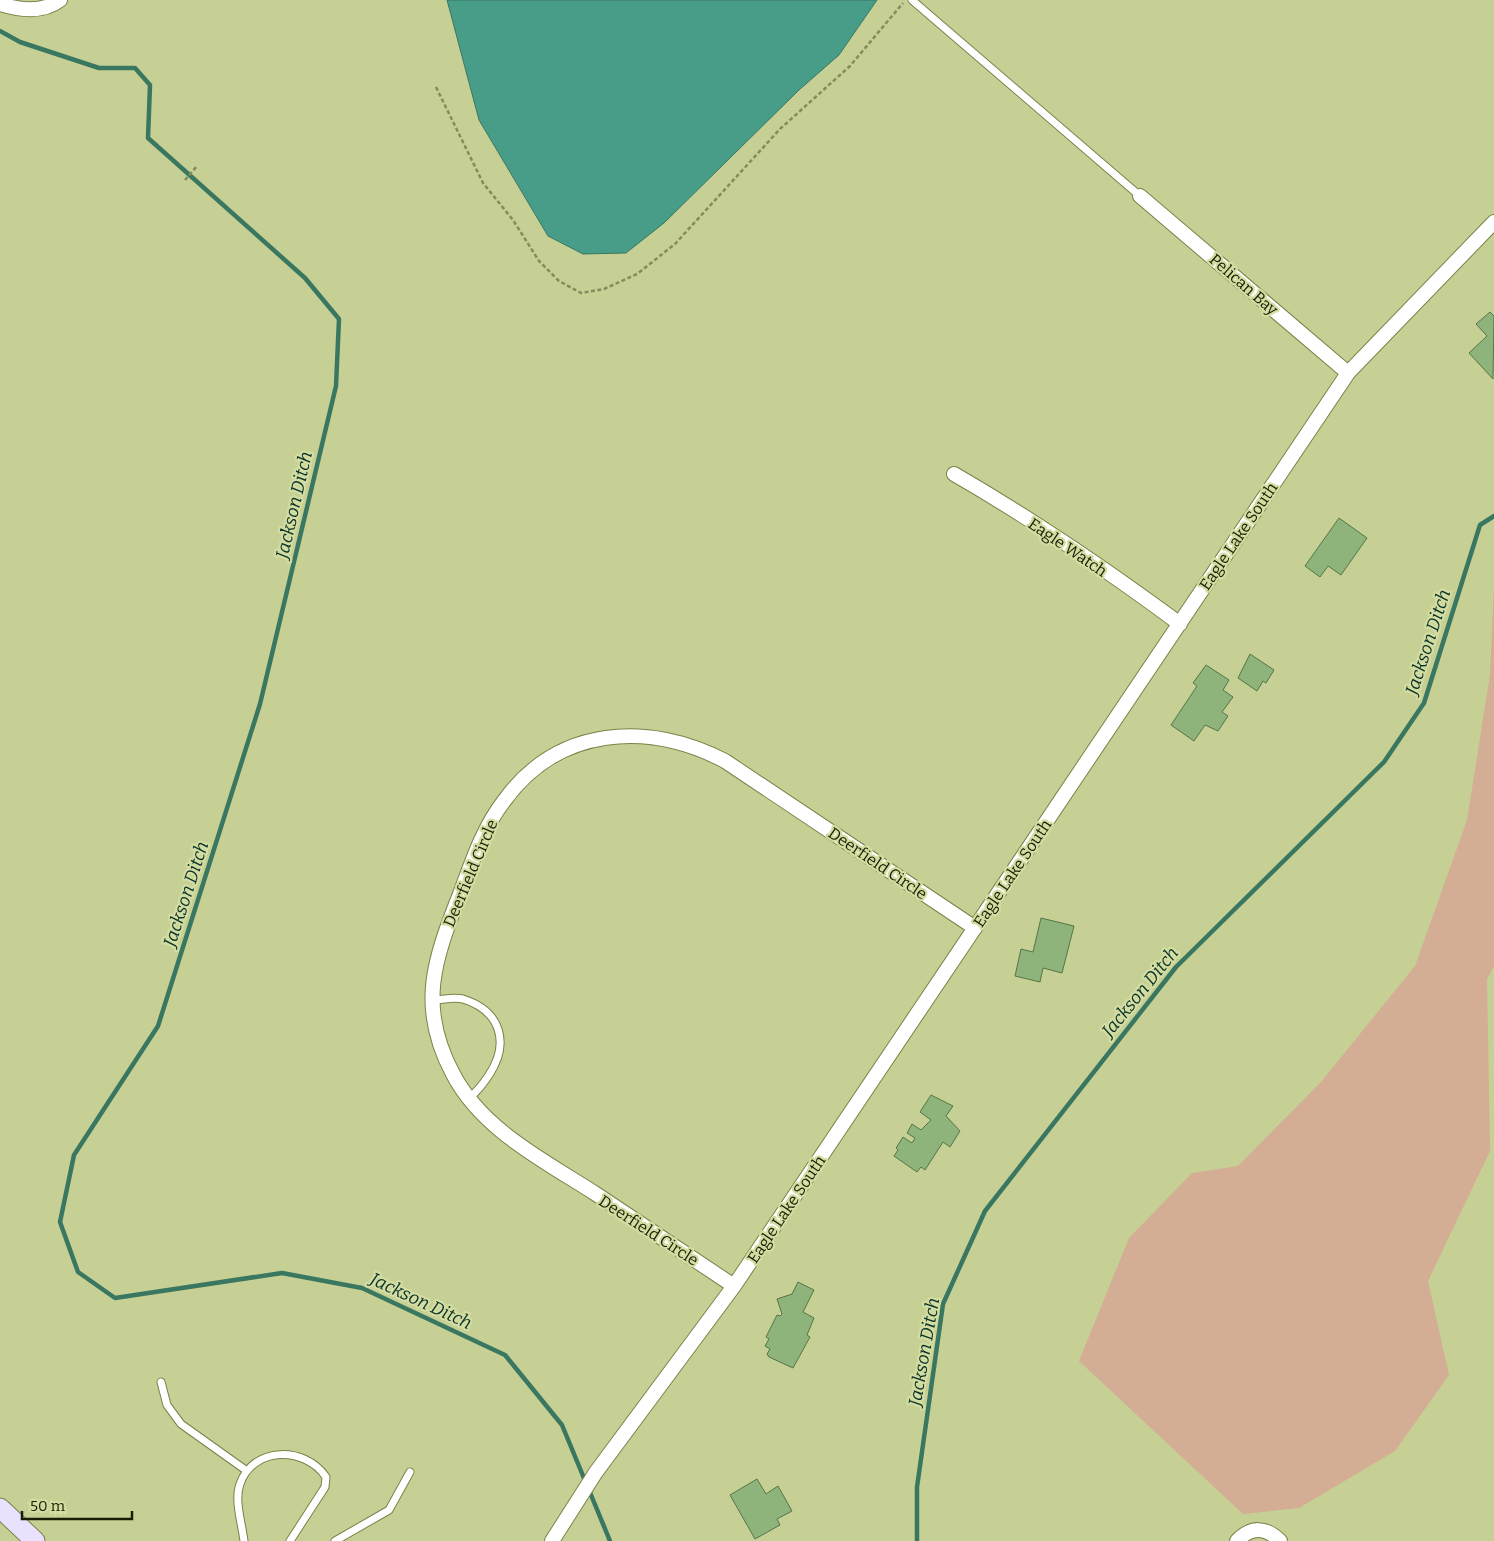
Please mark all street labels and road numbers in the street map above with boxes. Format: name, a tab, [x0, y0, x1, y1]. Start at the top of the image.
street label: Pelican Bay	[1206, 250, 1282, 319]
street label: Eagle Lake South	[1195, 479, 1281, 594]
street label: Eagle Watch	[1025, 514, 1111, 581]
street label: Eagle Lake South	[969, 816, 1055, 931]
street label: Deerfield Circle	[439, 817, 502, 930]
street label: Deerfield Circle	[825, 823, 931, 903]
street label: Eagle Lake South	[743, 1152, 829, 1267]
street label: Deerfield Circle	[595, 1191, 702, 1270]

